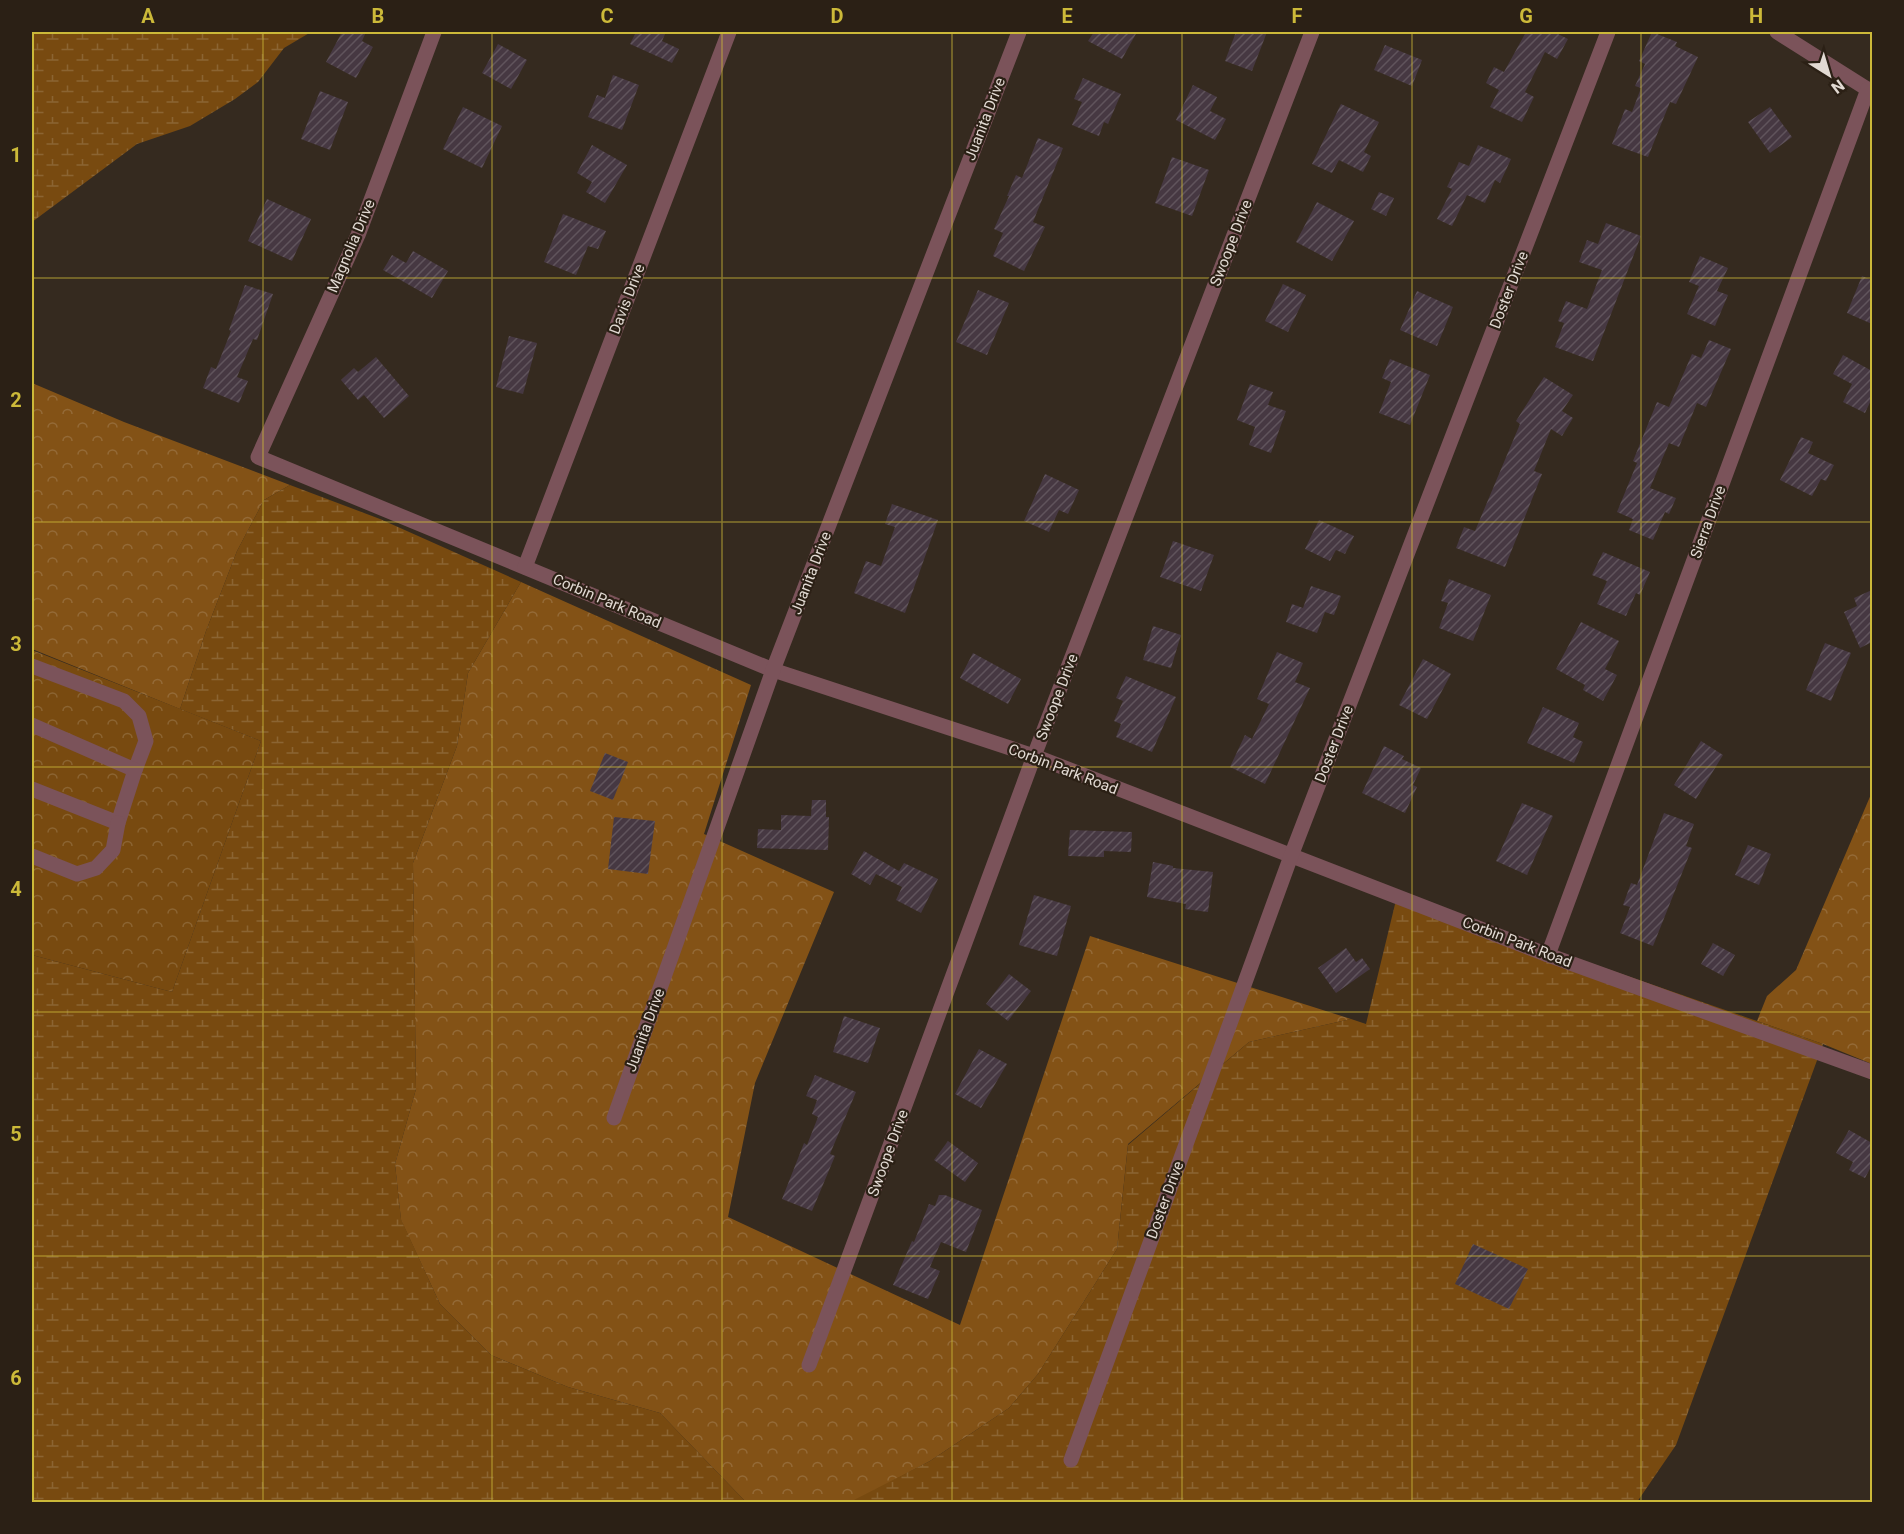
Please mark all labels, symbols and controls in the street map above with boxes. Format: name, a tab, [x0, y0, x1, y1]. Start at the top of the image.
text: A	[141, 4, 155, 28]
text: B	[372, 4, 384, 28]
text: C	[600, 4, 614, 28]
text: D	[831, 4, 844, 28]
text: E	[1061, 4, 1073, 28]
text: F	[1292, 4, 1303, 28]
text: G	[1519, 4, 1533, 28]
text: H	[1749, 4, 1763, 28]
north arrow	[1799, 45, 1859, 105]
street label: Juanita Drive	[961, 75, 1009, 163]
text: N	[1827, 76, 1848, 98]
text: 1	[10, 143, 22, 167]
street label: Magnolia Drive	[323, 197, 379, 295]
street label: Swoope Drive	[1206, 197, 1256, 289]
street label: Doster Drive	[1486, 249, 1532, 331]
street label: Davis Drive	[605, 261, 649, 337]
text: 2	[10, 388, 22, 412]
street label: Sierra Drive	[1687, 483, 1729, 561]
street label: Juanita Drive	[787, 529, 835, 617]
street label: Corbin Park Road	[550, 570, 664, 632]
text: 3	[10, 632, 22, 656]
street label: Swoope Drive	[1032, 651, 1082, 743]
street label: Doster Drive	[1311, 703, 1357, 785]
street label: Corbin Park Road	[1006, 740, 1120, 798]
text: 4	[10, 877, 22, 901]
street label: Corbin Park Road	[1460, 913, 1574, 971]
street label: Juanita Drive	[622, 986, 668, 1074]
street label: Swoope Drive	[864, 1107, 912, 1199]
text: 5	[10, 1122, 22, 1146]
street label: Doster Drive	[1143, 1159, 1187, 1241]
text: 6	[10, 1366, 22, 1390]

